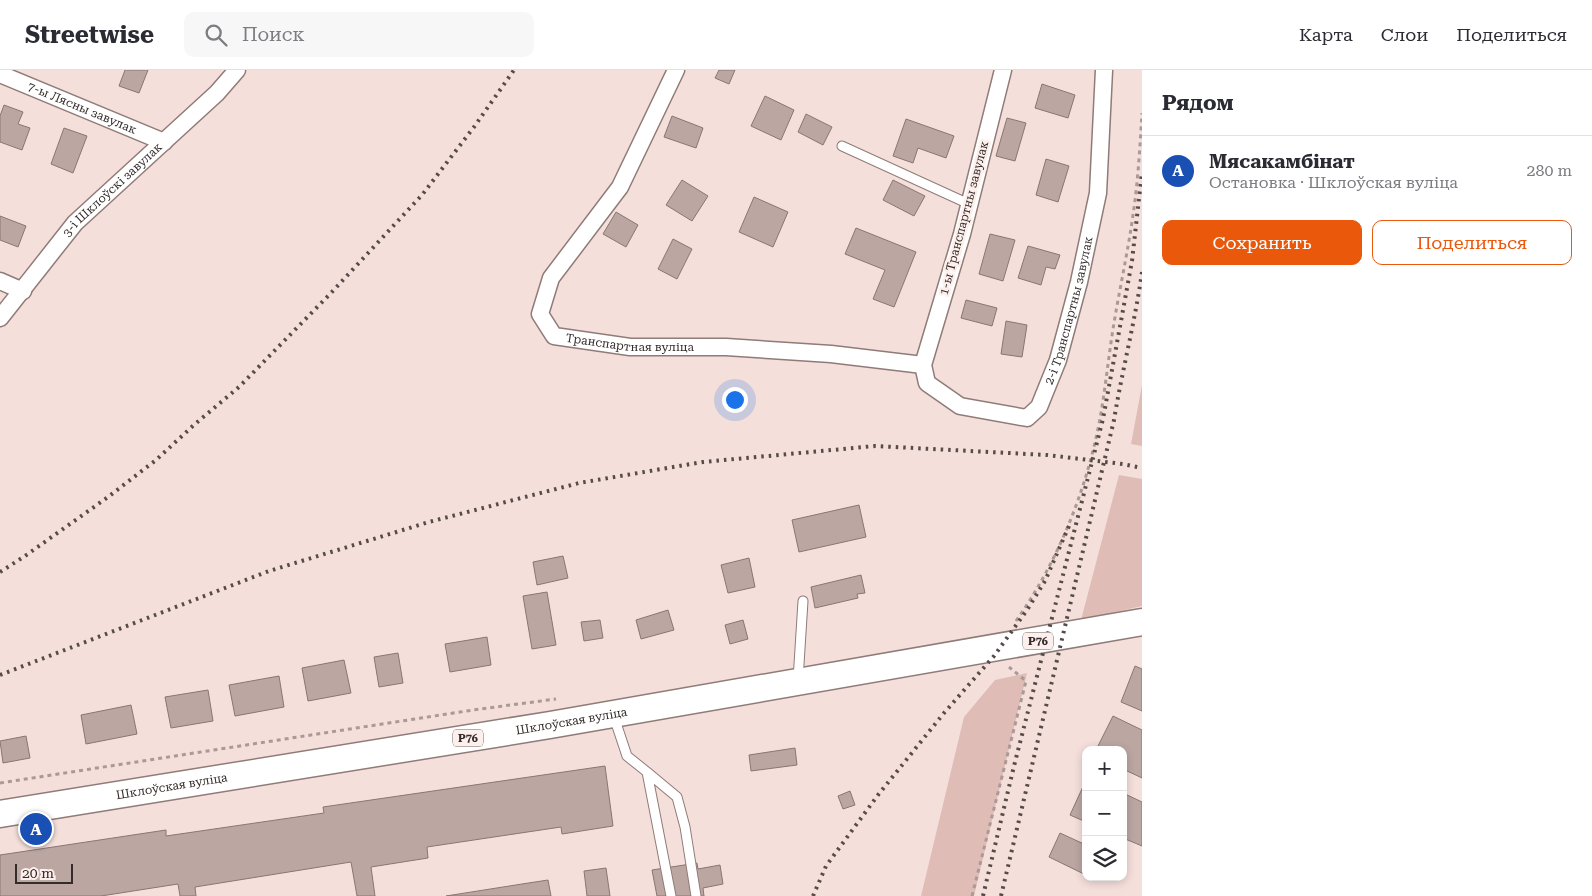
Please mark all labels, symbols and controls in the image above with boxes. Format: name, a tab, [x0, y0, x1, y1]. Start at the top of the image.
search box	[184, 12, 534, 57]
text: Streetwise	[25, 21, 154, 49]
icon: search	[202, 21, 230, 49]
text: Поиск	[242, 23, 305, 46]
text: Карта	[1299, 24, 1353, 45]
text: Слои	[1381, 24, 1428, 45]
text: Поделиться	[1456, 24, 1567, 45]
street label: 7-ы Лясны завулак	[26, 79, 139, 137]
text: Рядом	[1162, 91, 1234, 115]
street label: 1-ы Транспартны завулак	[937, 139, 991, 297]
street label: 3-і Шклоўскі завулак	[60, 140, 165, 240]
text: Мясакамбінат	[1209, 150, 1355, 173]
text: A	[1172, 161, 1184, 180]
text: 280 m	[1526, 161, 1572, 180]
text: Остановка · Шклоўская вуліца	[1209, 173, 1458, 192]
button: Сохранить	[1162, 220, 1362, 265]
button: Поделиться	[1372, 220, 1572, 265]
street label: 2-і Транспартны завулак	[1042, 235, 1096, 387]
street label: Транспартная вуліца	[565, 331, 695, 354]
your location	[722, 387, 748, 413]
road number: Р76	[1023, 632, 1053, 650]
street label: Шклоўская вуліца	[515, 705, 629, 737]
road number: Р76	[453, 730, 483, 746]
map controls	[1082, 746, 1127, 881]
button: +	[1082, 746, 1127, 791]
street label: Шклоўская вуліца	[115, 770, 229, 802]
button: −	[1082, 791, 1127, 836]
pin: A	[20, 810, 52, 848]
button: layers	[1082, 836, 1127, 881]
scale bar	[15, 861, 72, 884]
text: 20 m	[22, 865, 54, 881]

